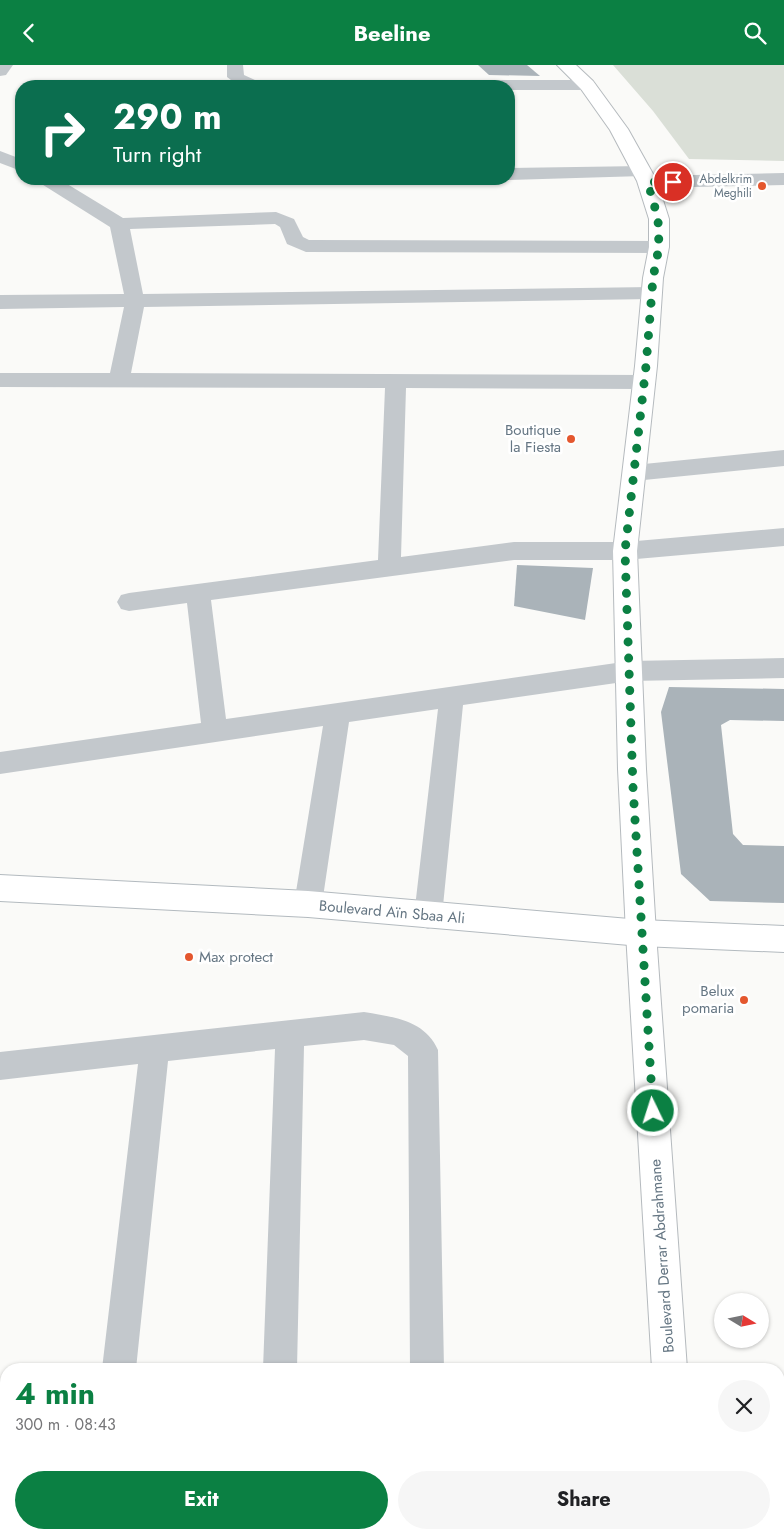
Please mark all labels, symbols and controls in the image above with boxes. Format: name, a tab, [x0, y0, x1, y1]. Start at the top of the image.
text: Beeline	[353, 17, 431, 49]
icon: back	[15, 19, 43, 47]
icon: search	[741, 19, 769, 47]
text: 290 m	[113, 92, 222, 142]
icon: right	[30, 100, 95, 165]
text: Turn right	[113, 138, 201, 170]
pin	[652, 161, 694, 203]
icon: arrive	[659, 168, 687, 196]
place label: Abdelkrim Meghili	[700, 170, 752, 202]
marker: Abdelkrim Meghili	[756, 180, 768, 192]
place label: Boutique la Fiesta	[505, 419, 561, 458]
marker: Boutique la Fiesta	[565, 433, 577, 445]
street label: Boulevard Aïn Sbaa Ali	[318, 895, 466, 929]
place label: Max protect	[199, 946, 273, 968]
marker: Max protect	[183, 951, 195, 963]
place label: Belux pomaria	[682, 980, 735, 1019]
marker: Belux pomaria	[738, 994, 750, 1006]
position arrow	[626, 1084, 678, 1136]
street label: Boulevard Derrar Abdrahmane	[644, 1158, 680, 1354]
north arrow	[714, 1293, 769, 1347]
map controls	[714, 1293, 769, 1348]
text: 4 min	[15, 1372, 95, 1415]
button: close	[718, 1380, 770, 1432]
text: 300 m · 08:43	[15, 1413, 116, 1436]
button: Exit	[15, 1471, 388, 1529]
button: Share	[398, 1471, 770, 1529]

